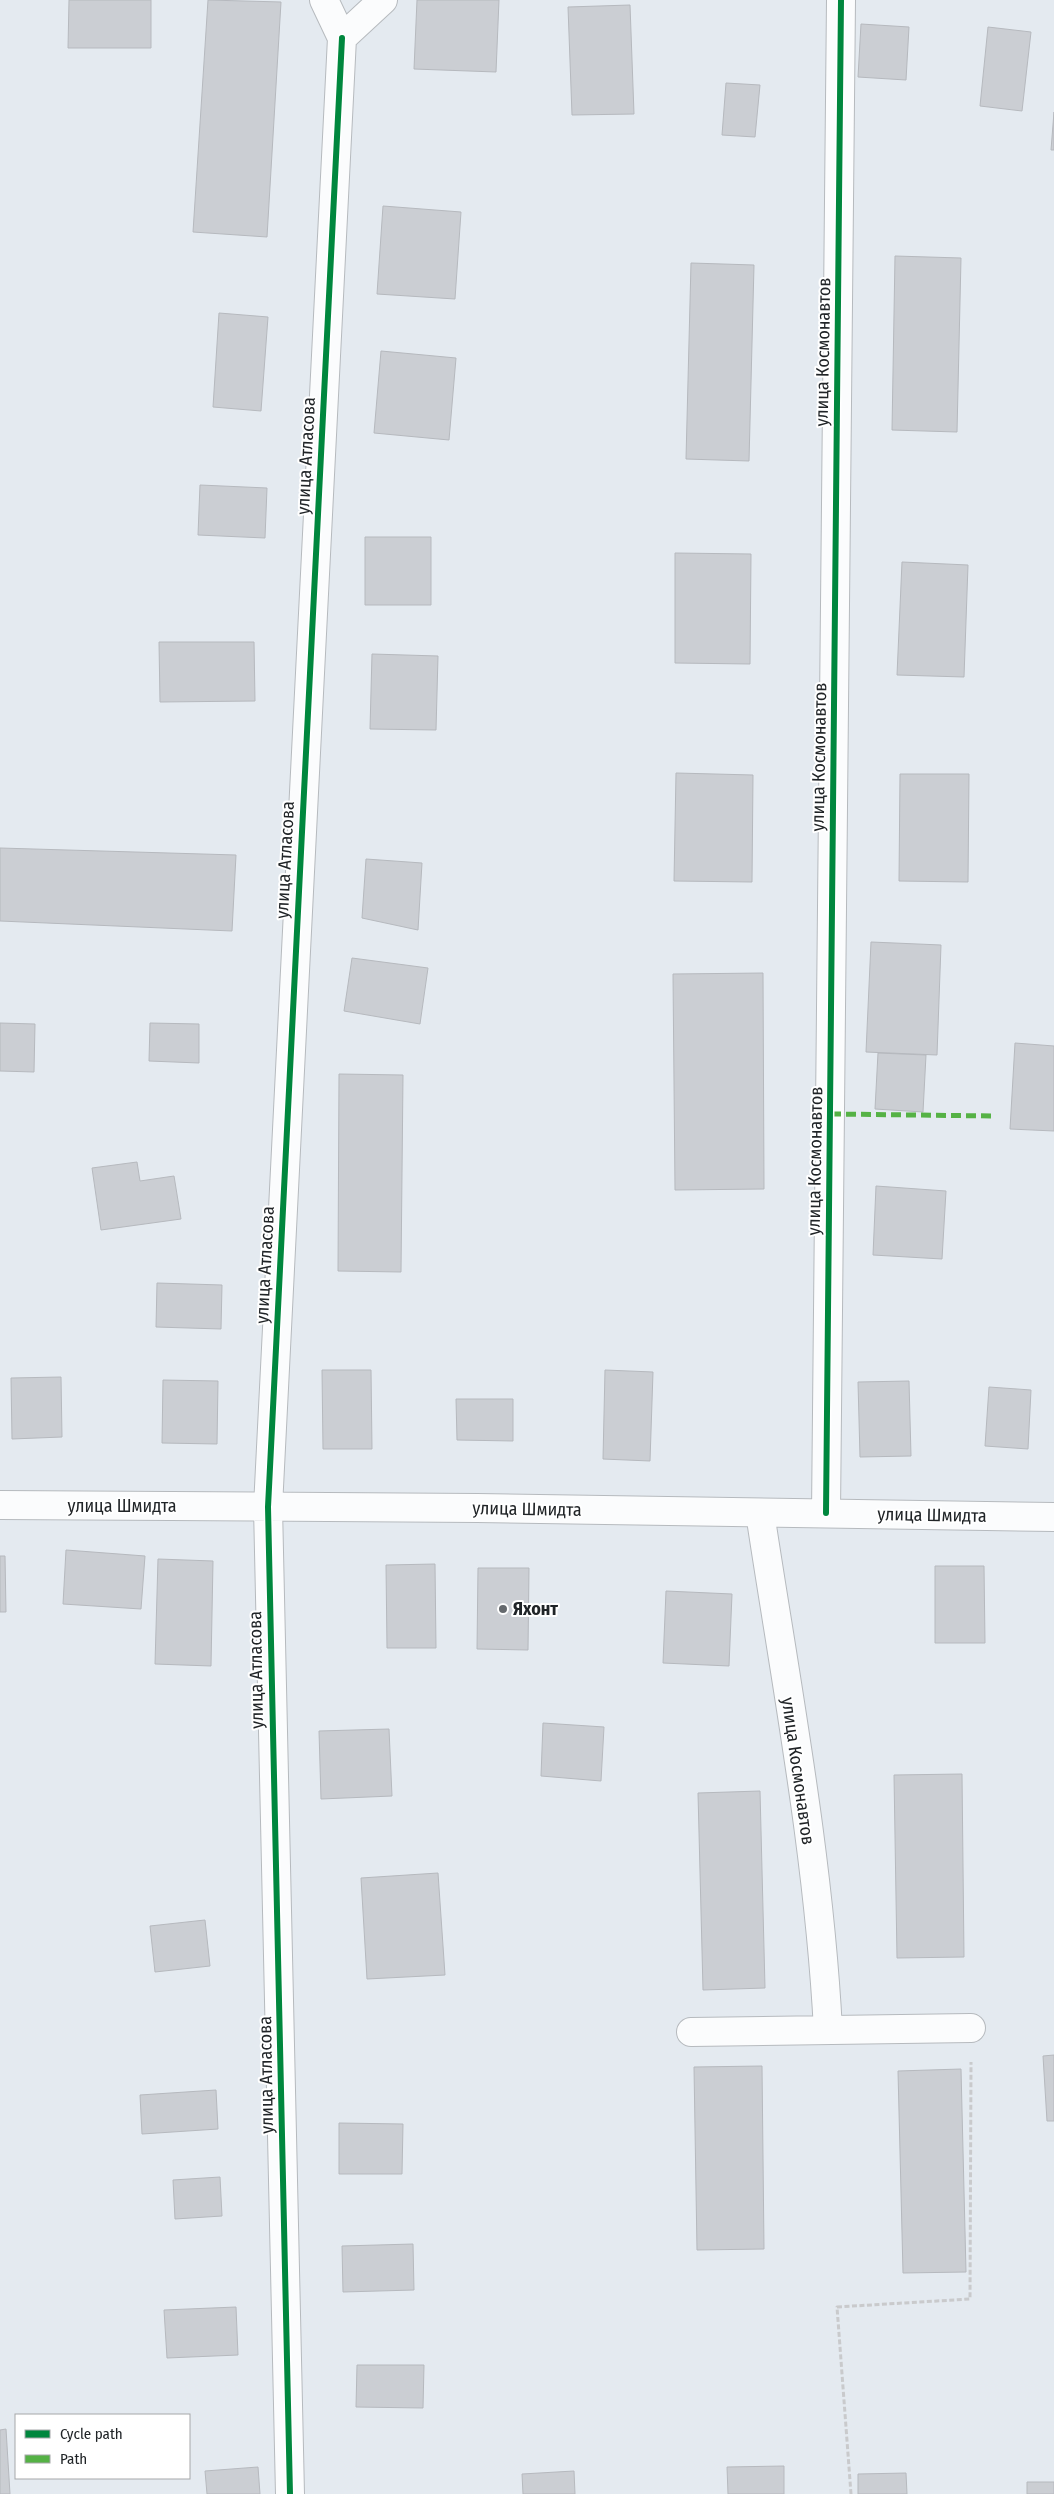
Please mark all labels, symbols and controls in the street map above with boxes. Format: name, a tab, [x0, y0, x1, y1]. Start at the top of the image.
street label: улица Космонавтов	[811, 277, 835, 427]
street label: улица Атласова	[292, 396, 320, 515]
street label: улица Космонавтов	[807, 682, 831, 832]
street label: улица Атласова	[271, 800, 299, 919]
street label: улица Космонавтов	[803, 1086, 827, 1236]
street label: улица Атласова	[251, 1205, 279, 1324]
street label: улица Шмидта	[67, 1495, 177, 1517]
street label: улица Шмидта	[472, 1497, 582, 1521]
street label: улица Шмидта	[877, 1503, 987, 1527]
place label: Яхонт	[513, 1598, 558, 1620]
marker: Яхонт	[497, 1603, 509, 1615]
street label: улица Атласова	[244, 1611, 268, 1729]
street label: улица Космонавтов	[777, 1696, 819, 1846]
street label: улица Атласова	[254, 2016, 278, 2134]
legend	[15, 2414, 190, 2479]
text: Cycle path	[60, 2425, 123, 2443]
text: Path	[60, 2450, 87, 2468]

